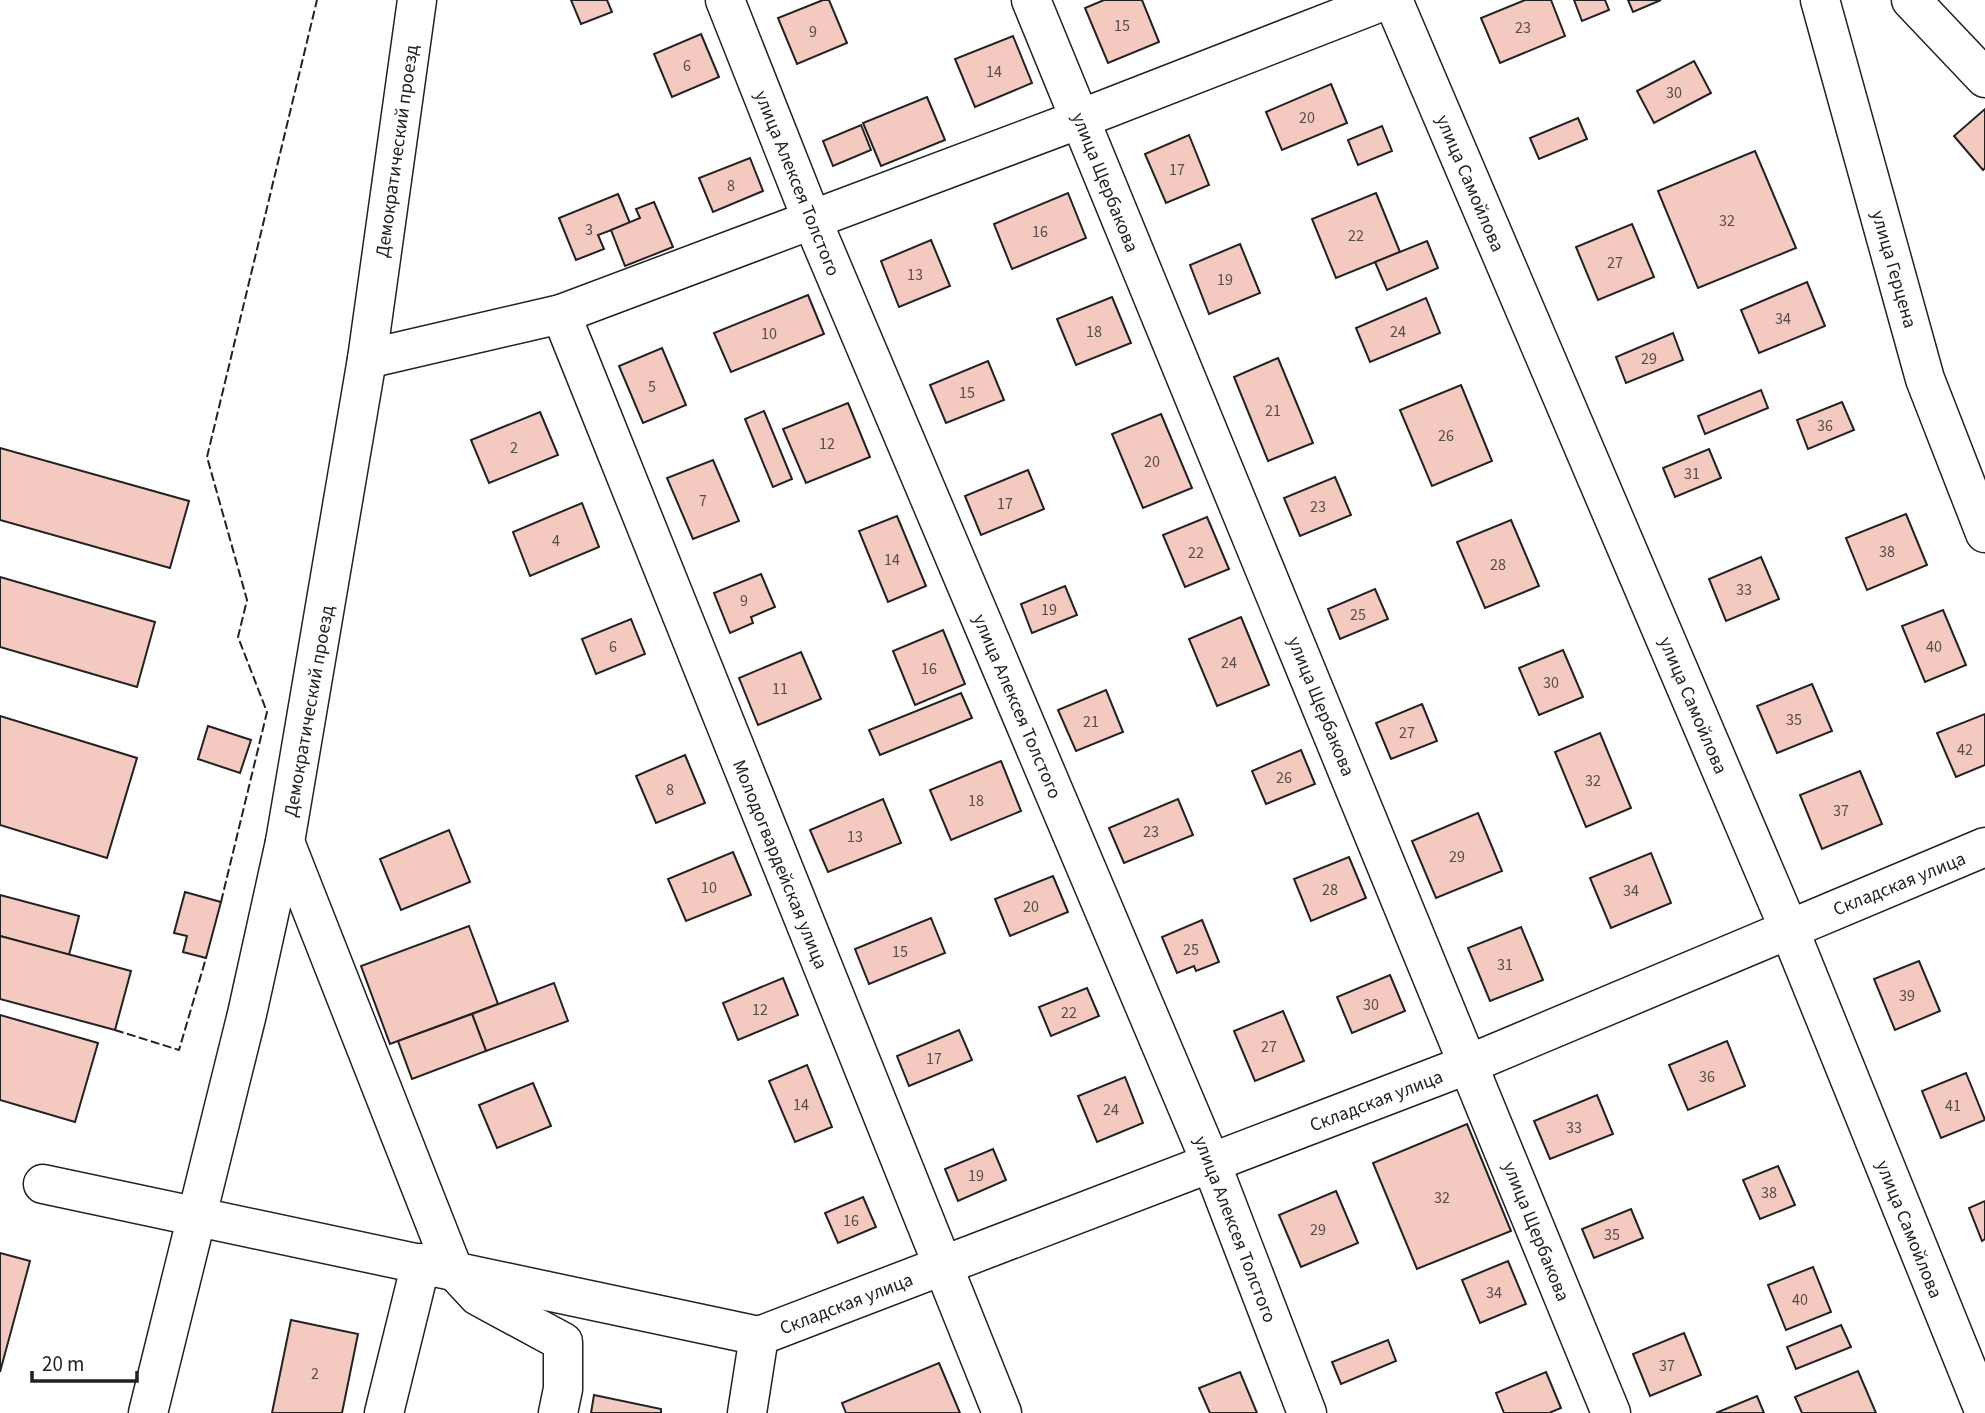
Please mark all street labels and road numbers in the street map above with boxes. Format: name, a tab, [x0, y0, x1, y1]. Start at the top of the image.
street label: Демократический проезд	[369, 43, 426, 259]
street label: улица Алексея Толстого	[747, 87, 846, 280]
street label: улица Щербакова	[1064, 109, 1145, 257]
street label: улица Самойлова	[1429, 111, 1511, 256]
street label: улица Герцена	[1864, 207, 1923, 331]
street label: Демократический проезд	[278, 603, 341, 819]
street label: улица Алексея Толстого	[966, 610, 1068, 803]
street label: улица Щербакова	[1280, 633, 1361, 781]
street label: улица Самойлова	[1652, 633, 1734, 778]
street label: Молодогвардейская улица	[725, 756, 834, 973]
street label: Складская улица	[1829, 845, 1970, 923]
street label: Складская улица	[1306, 1064, 1447, 1139]
street label: улица Алексея Толстого	[1187, 1132, 1283, 1327]
street label: улица Самойлова	[1869, 1156, 1949, 1303]
street label: улица Щербакова	[1495, 1158, 1576, 1306]
street label: Складская улица	[776, 1267, 917, 1342]

